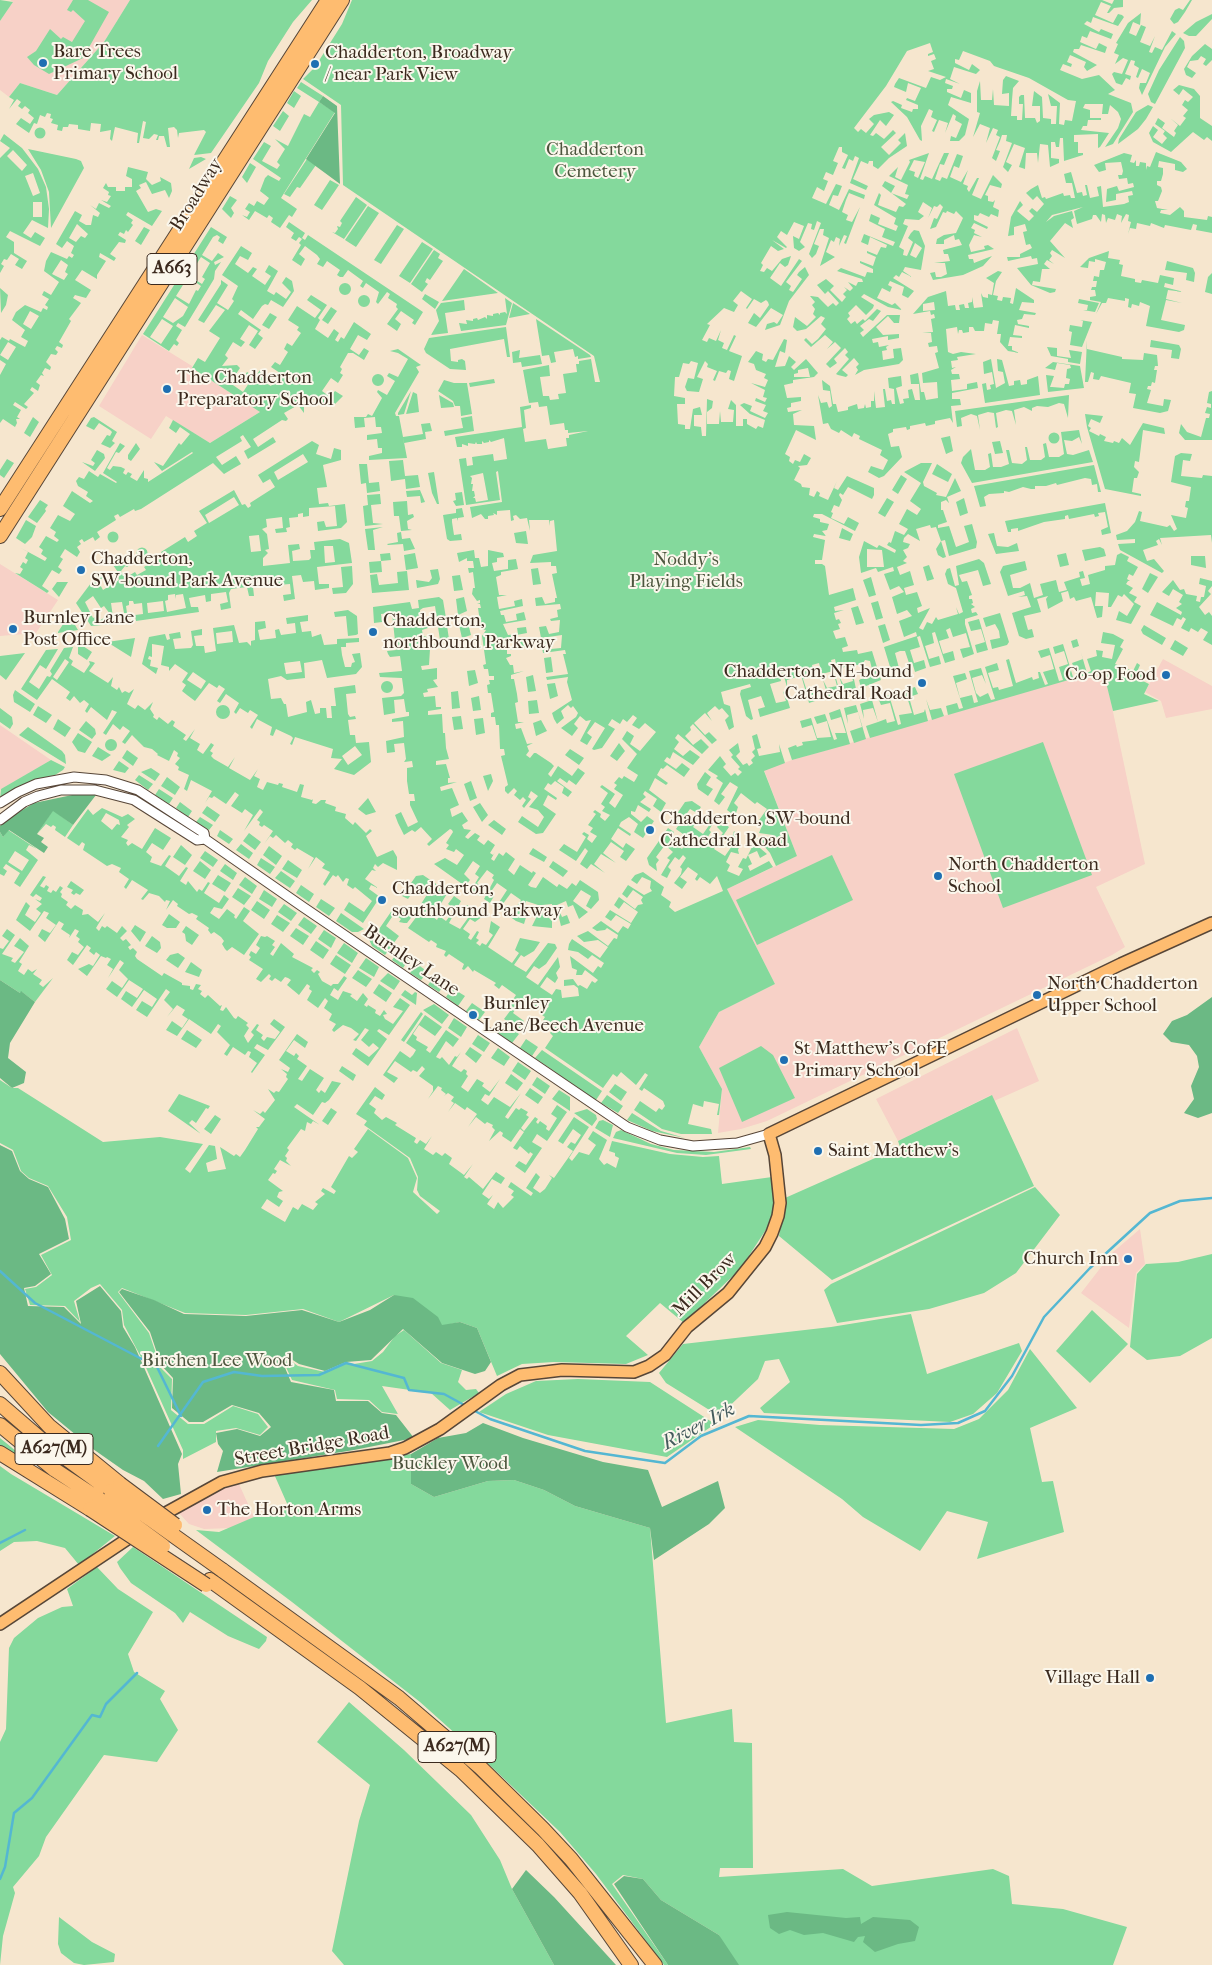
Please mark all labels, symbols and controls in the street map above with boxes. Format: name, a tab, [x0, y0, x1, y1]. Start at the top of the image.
place label: Bare Trees Primary School	[53, 41, 178, 85]
place label: Chadderton, Broadway / near Park View	[325, 42, 512, 86]
marker: Bare Trees Primary School	[37, 57, 49, 69]
marker: Chadderton, Broadway / near Park View	[309, 58, 321, 70]
park label: Chadderton Cemetery	[546, 139, 644, 183]
street label: Broadway	[166, 154, 228, 236]
road number: A663	[147, 253, 197, 284]
place label: The Chadderton Preparatory School	[177, 367, 333, 411]
marker: The Chadderton Preparatory School	[161, 383, 173, 395]
place label: Chadderton, SW-bound Park Avenue	[91, 548, 283, 592]
park label: Noddy's Playing Fields	[629, 549, 743, 593]
marker: Chadderton, SW-bound Park Avenue	[75, 564, 87, 576]
place label: Burnley Lane Post Office	[23, 607, 134, 651]
place label: Chadderton, northbound Parkway	[383, 610, 555, 654]
marker: Burnley Lane Post Office	[7, 623, 19, 635]
marker: Chadderton, northbound Parkway	[367, 626, 379, 638]
place label: Chadderton, NE-bound Cathedral Road	[724, 661, 912, 705]
place label: Co-op Food	[1065, 664, 1156, 686]
marker: Co-op Food	[1160, 669, 1172, 681]
marker: Chadderton, NE-bound Cathedral Road	[916, 677, 928, 689]
place label: Chadderton, SW-bound Cathedral Road	[660, 808, 851, 852]
marker: Chadderton, SW-bound Cathedral Road	[644, 824, 656, 836]
place label: North Chadderton School	[948, 854, 1099, 898]
marker: North Chadderton School	[932, 870, 944, 882]
place label: Chadderton, southbound Parkway	[392, 878, 562, 922]
marker: Chadderton, southbound Parkway	[376, 894, 388, 906]
street label: Burnley Lane	[359, 920, 463, 1002]
place label: North Chadderton Upper School	[1047, 973, 1198, 1017]
marker: North Chadderton Upper School	[1031, 989, 1043, 1001]
place label: Burnley Lane/Beech Avenue	[483, 993, 644, 1037]
marker: Burnley Lane/Beech Avenue	[467, 1009, 479, 1021]
place label: St Matthew's CofE Primary School	[794, 1038, 947, 1082]
marker: St Matthew's CofE Primary School	[778, 1054, 790, 1066]
place label: Saint Matthew's	[828, 1140, 959, 1162]
marker: Saint Matthew's	[812, 1145, 824, 1157]
street label: Mill Brow	[668, 1248, 742, 1322]
place label: Church Inn	[1024, 1248, 1118, 1270]
marker: Church Inn	[1122, 1253, 1134, 1265]
park label: Birchen Lee Wood	[142, 1350, 292, 1372]
water label: River Irk	[658, 1398, 740, 1456]
street label: Street Bridge Road	[233, 1422, 391, 1472]
road number: A627(M)	[15, 1434, 93, 1465]
park label: Buckley Wood	[392, 1453, 508, 1475]
place label: The Horton Arms	[217, 1499, 361, 1521]
marker: The Horton Arms	[201, 1504, 213, 1516]
place label: Village Hall	[1045, 1667, 1140, 1689]
marker: Village Hall	[1144, 1672, 1156, 1684]
road number: A627(M)	[418, 1731, 496, 1762]

